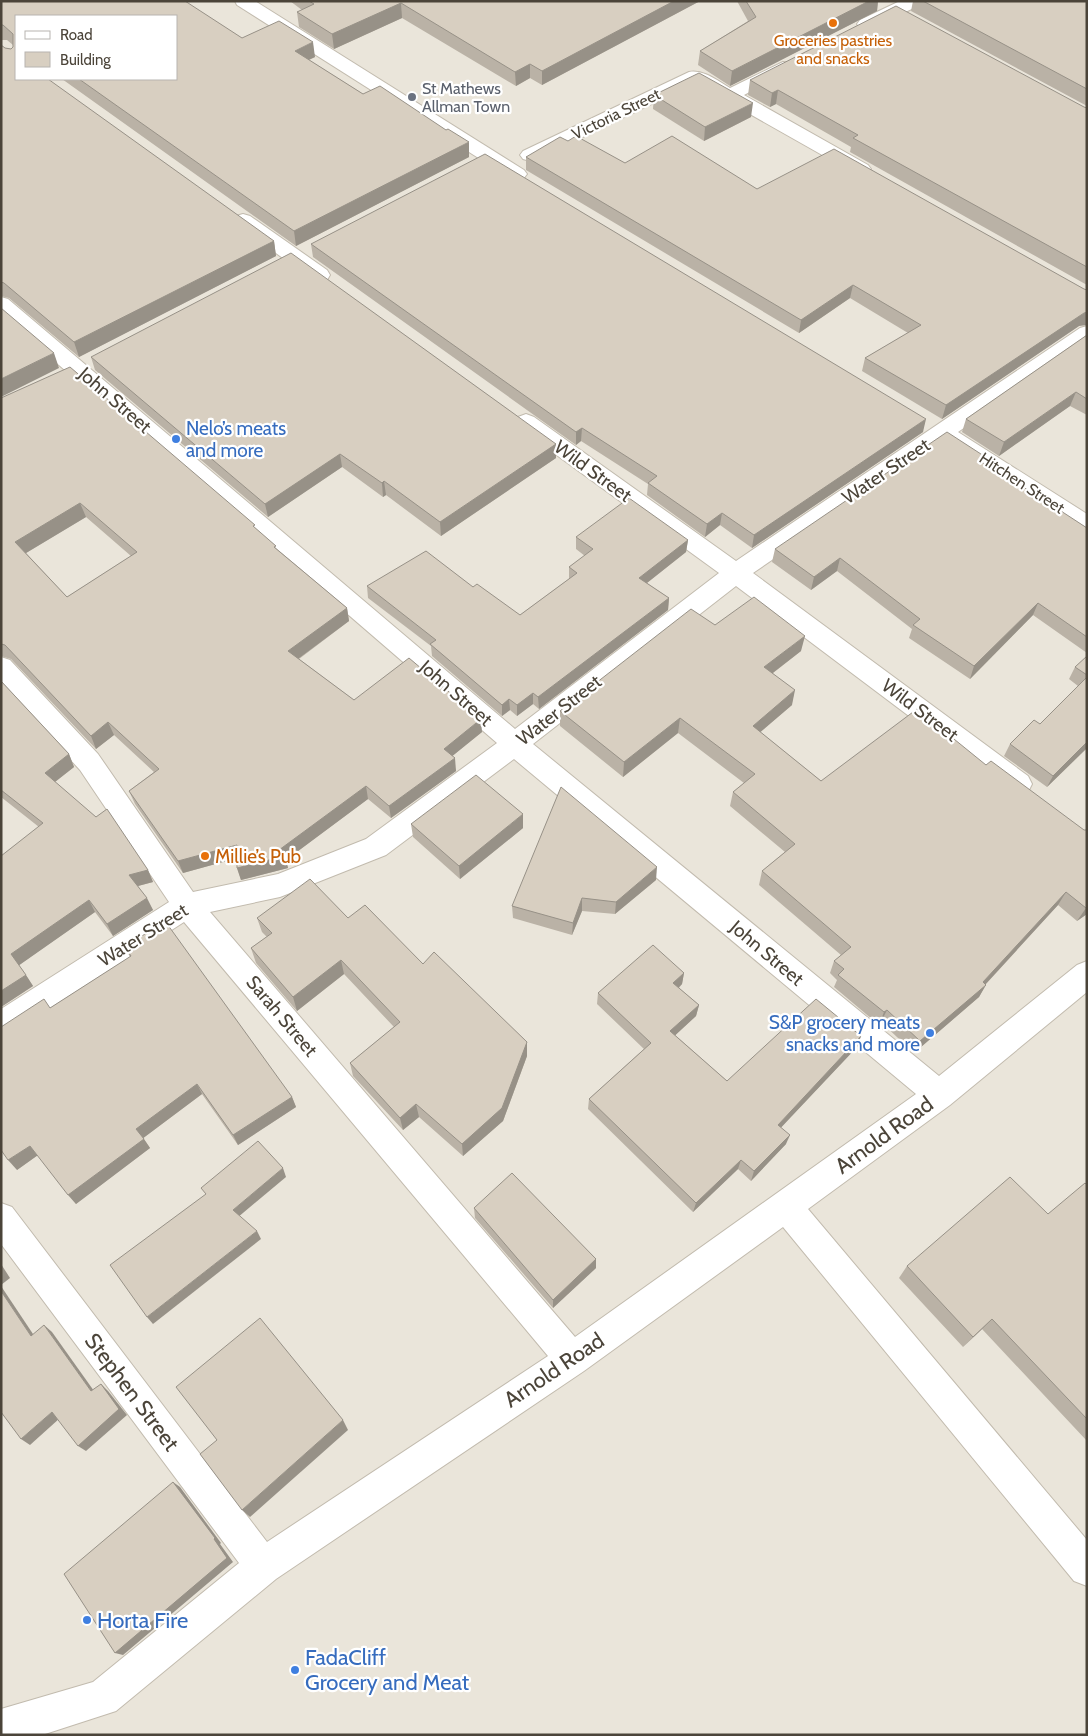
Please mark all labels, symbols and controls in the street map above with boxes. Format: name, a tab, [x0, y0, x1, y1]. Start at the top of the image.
legend	[15, 15, 178, 80]
marker: Groceries pastries and snacks	[827, 17, 839, 29]
text: Road	[60, 26, 93, 44]
place label: Groceries pastries and snacks	[774, 31, 893, 68]
text: Building	[60, 51, 111, 69]
place label: St Mathews Allman Town	[422, 79, 510, 116]
street label: Victoria Street	[569, 84, 664, 144]
marker: St Mathews Allman Town	[406, 91, 418, 103]
street label: John Street	[73, 361, 157, 438]
place label: Nelo’s meats and more	[186, 417, 286, 462]
marker: Nelo’s meats and more	[170, 433, 182, 445]
street label: Water Street	[838, 433, 935, 509]
street label: Wild Street	[550, 435, 637, 507]
street label: Hitchen Street	[976, 448, 1069, 518]
street label: John Street	[414, 654, 498, 731]
street label: Water Street	[512, 669, 606, 750]
street label: Wild Street	[877, 674, 963, 747]
place label: Millie’s Pub	[215, 845, 301, 868]
marker: Millie’s Pub	[199, 850, 211, 862]
street label: Water Street	[94, 898, 193, 972]
street label: John Street	[725, 915, 809, 991]
street label: Sarah Street	[241, 971, 323, 1062]
place label: S&P grocery meats snacks and more	[769, 1011, 920, 1056]
marker: S&P grocery meats snacks and more	[924, 1027, 936, 1039]
street label: Arnold Road	[830, 1090, 938, 1180]
street label: Arnold Road	[499, 1327, 609, 1413]
street label: Stephen Street	[79, 1328, 185, 1457]
place label: Horta Fire	[97, 1607, 188, 1634]
marker: Horta Fire	[81, 1614, 93, 1626]
place label: FadaCliff Grocery and Meat	[305, 1644, 470, 1696]
marker: FadaCliff Grocery and Meat	[289, 1664, 301, 1676]

